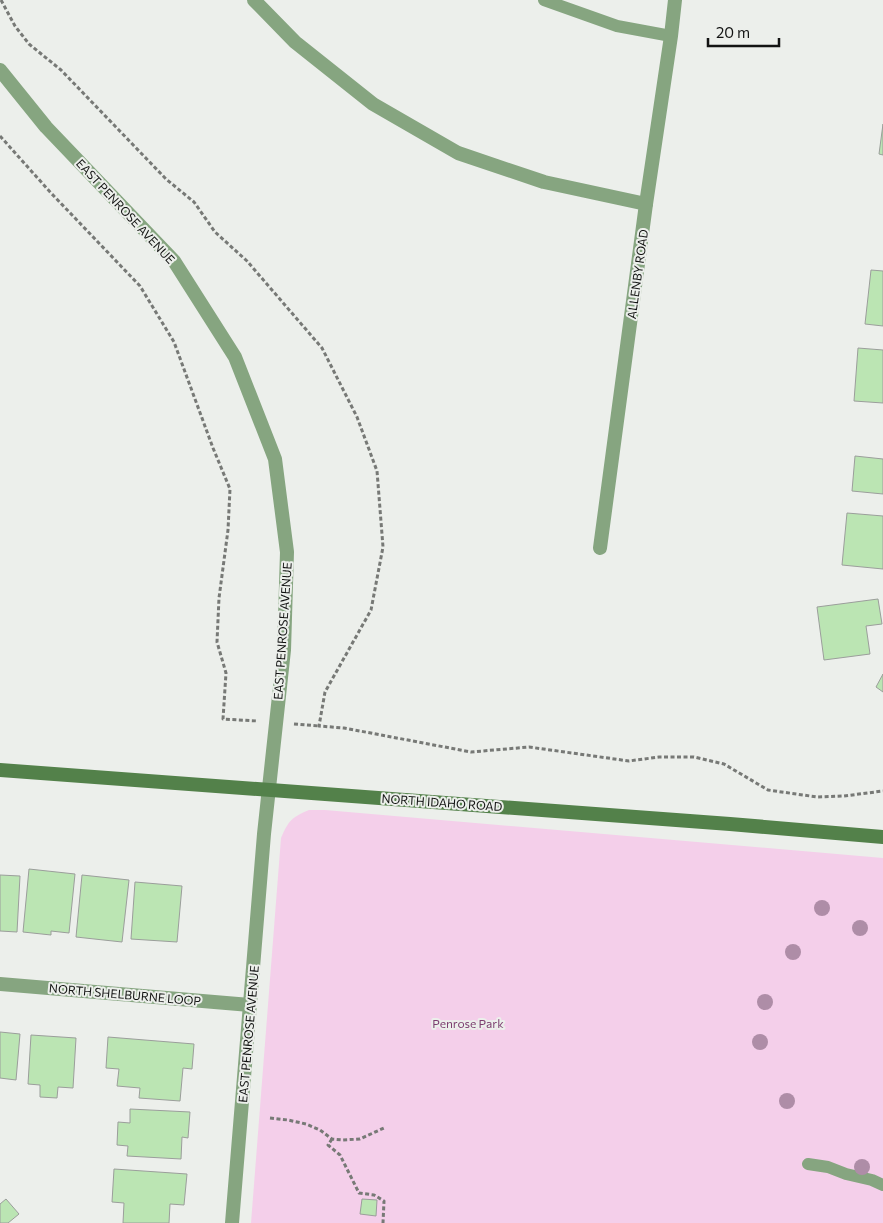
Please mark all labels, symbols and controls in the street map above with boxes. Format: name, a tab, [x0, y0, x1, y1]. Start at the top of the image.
scale bar	[708, 15, 779, 47]
text: 20 m	[716, 23, 750, 41]
street label: EAST PENROSE AVENUE	[74, 156, 178, 266]
street label: ALLENBY ROAD	[624, 228, 650, 320]
street label: EAST PENROSE AVENUE	[270, 562, 294, 700]
street label: NORTH IDAHO ROAD	[381, 791, 503, 813]
street label: EAST PENROSE AVENUE	[235, 965, 261, 1103]
street label: NORTH SHELBURNE LOOP	[48, 980, 202, 1008]
park label: Penrose Park	[432, 1016, 504, 1030]

